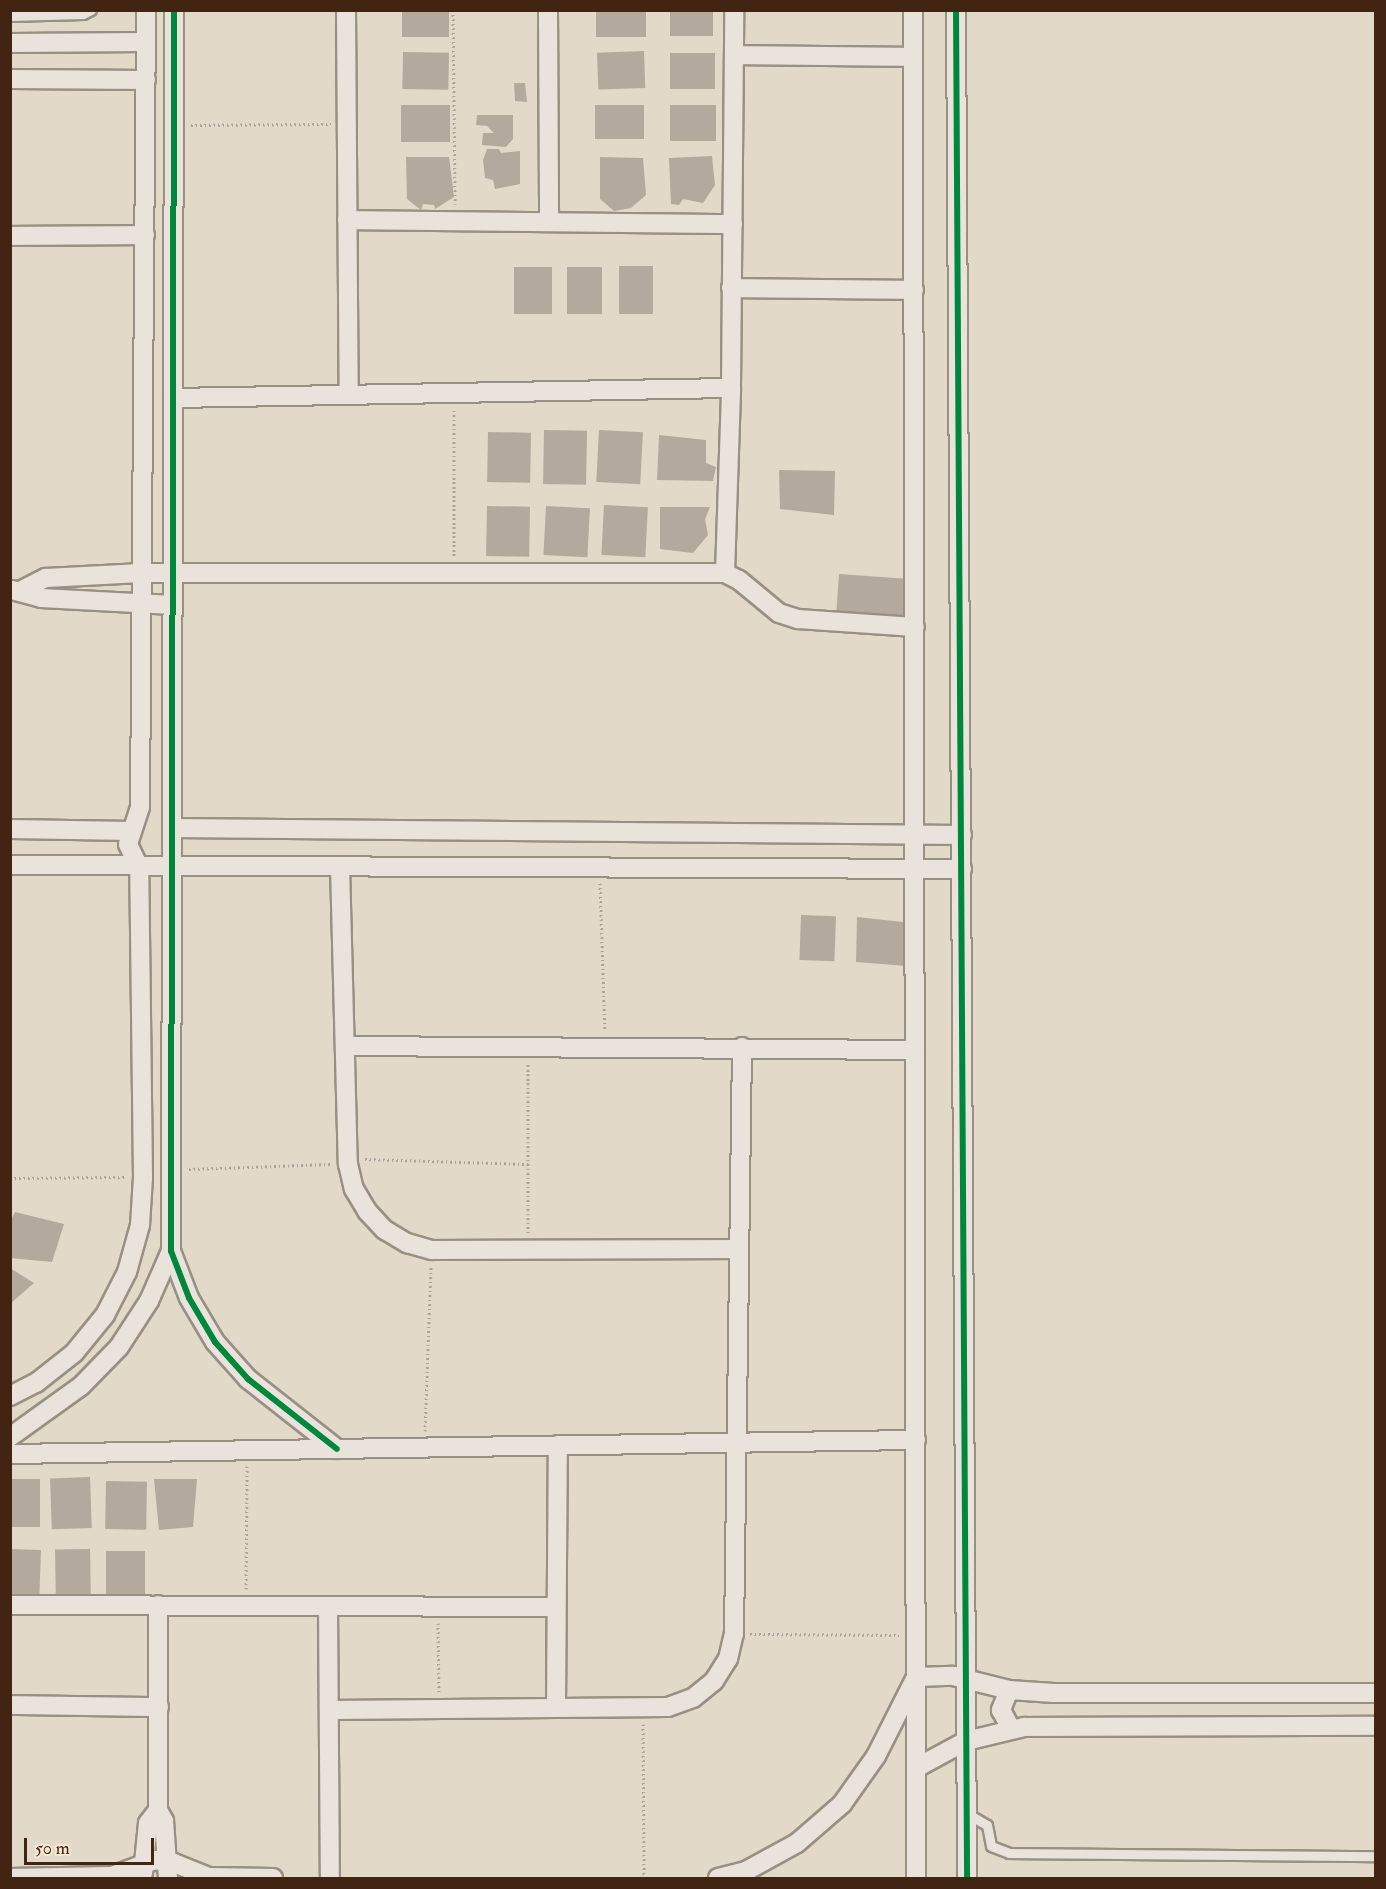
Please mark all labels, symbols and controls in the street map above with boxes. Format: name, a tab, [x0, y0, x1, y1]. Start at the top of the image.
scale bar	[27, 1826, 158, 1864]
text: 50 m	[35, 1837, 70, 1860]

